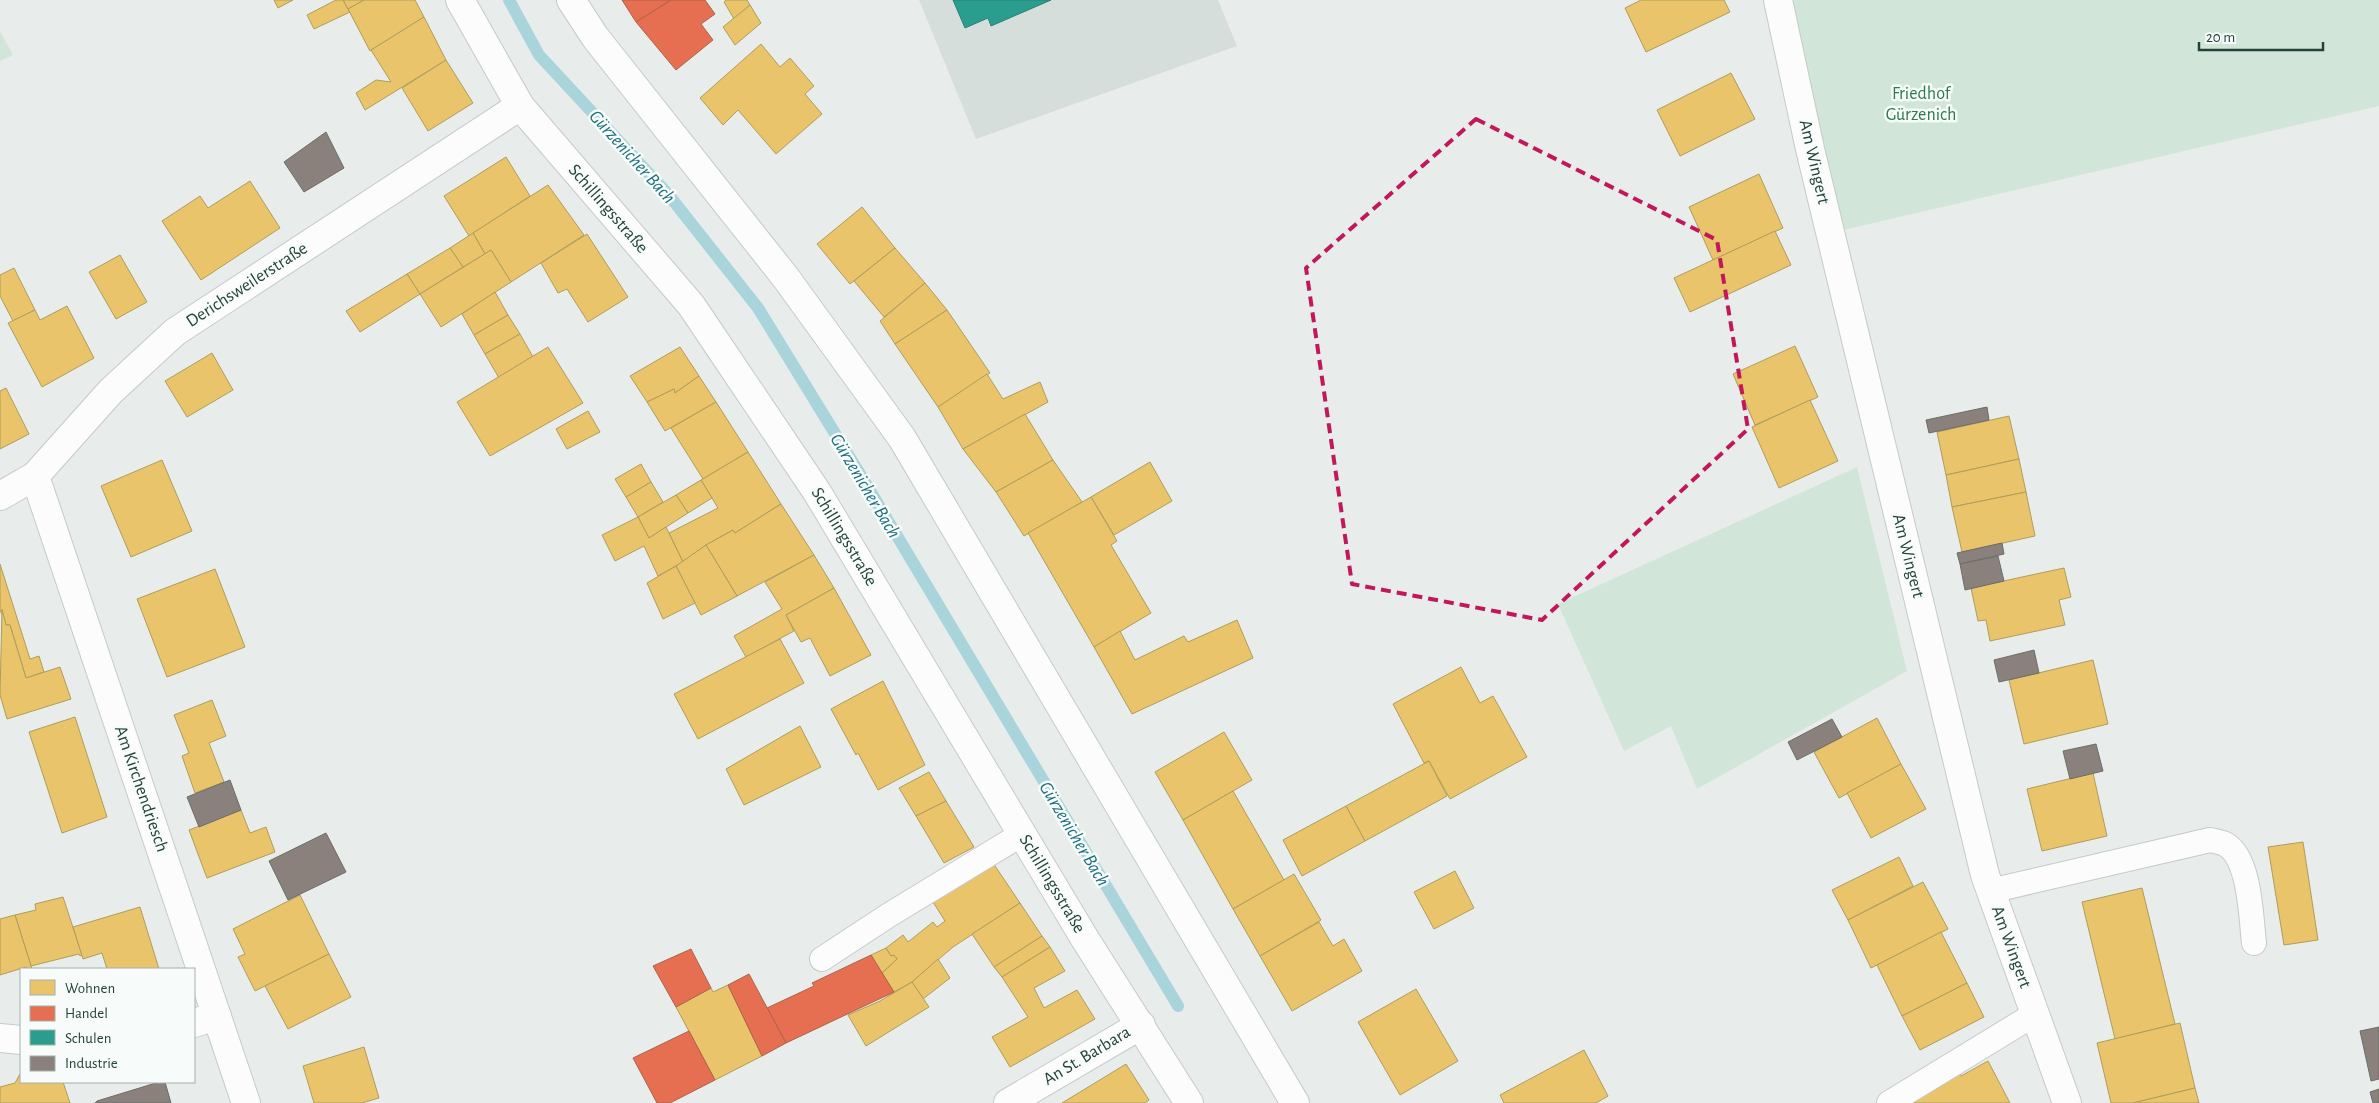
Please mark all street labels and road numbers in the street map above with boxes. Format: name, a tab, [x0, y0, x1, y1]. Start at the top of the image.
street label: Am Wingert	[1796, 118, 1832, 206]
street label: Schillingsstraße	[565, 161, 651, 257]
street label: Derichsweilerstraße	[183, 239, 311, 331]
street label: Schillingsstraße	[808, 485, 880, 589]
street label: Am Wingert	[1889, 512, 1927, 600]
street label: Am Kirchendriesch	[111, 724, 171, 854]
street label: Schillingsstraße	[1016, 832, 1088, 936]
street label: Am Wingert	[1988, 904, 2034, 991]
street label: An St. Barbara	[1040, 1023, 1134, 1089]

